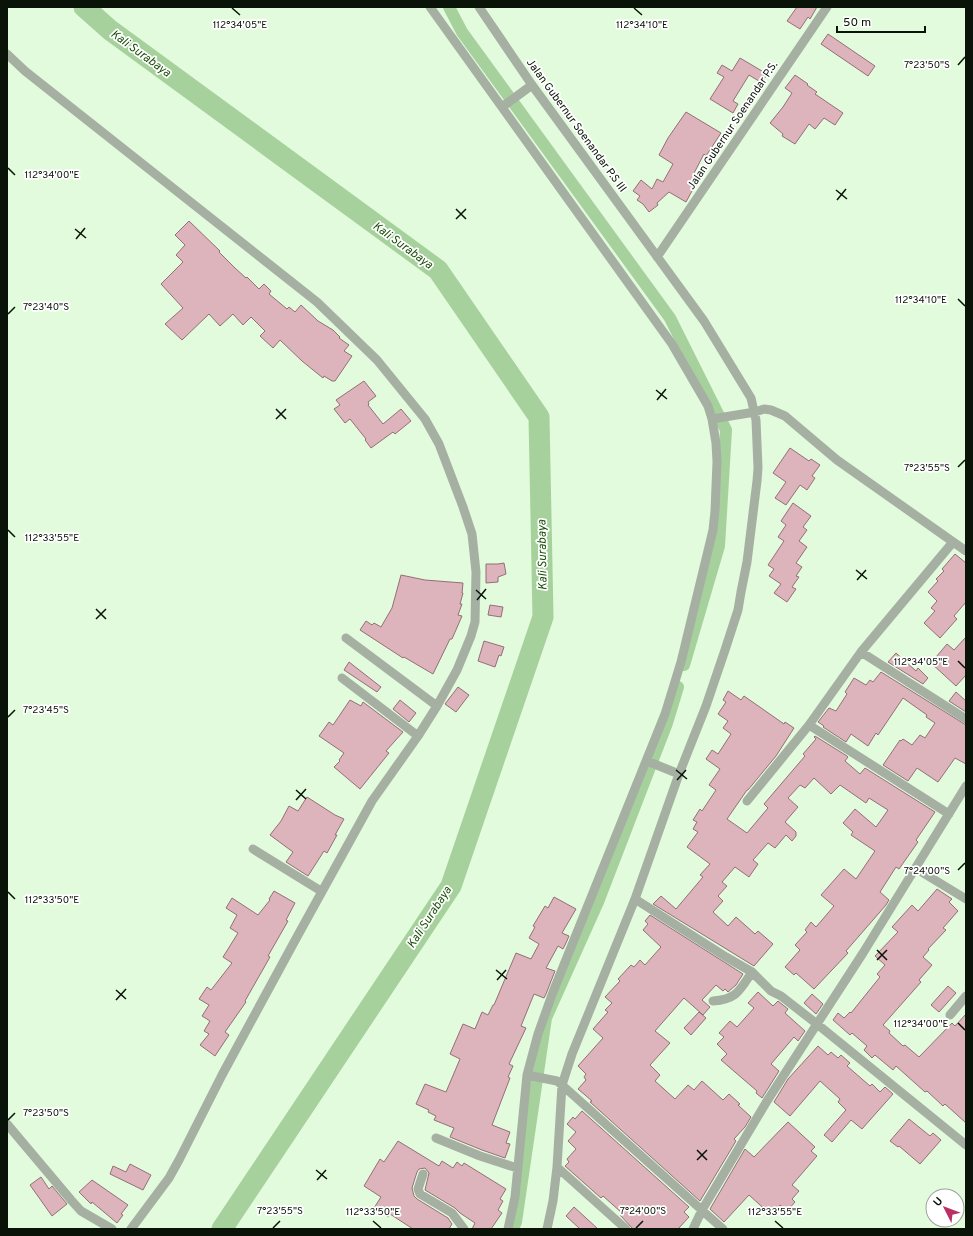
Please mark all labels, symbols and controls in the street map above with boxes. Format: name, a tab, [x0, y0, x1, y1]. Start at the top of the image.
scale bar	[837, 8, 925, 34]
text: 50 m	[843, 15, 871, 31]
text: 112°34'05"E	[213, 19, 267, 32]
text: 112°34'10"E	[616, 19, 668, 32]
water label: Kali Surabaya	[107, 27, 174, 82]
street label: Jalan Gubernur Soenandar P.S III	[523, 56, 629, 195]
street label: Jalan Gubernur Soenandar P.S.	[685, 59, 781, 192]
text: 7°23'50"S	[904, 59, 950, 72]
text: 112°34'00"E	[25, 169, 79, 182]
water label: Kali Surabaya	[369, 219, 436, 274]
text: 112°34'10"E	[895, 294, 947, 307]
text: 7°23'40"S	[23, 301, 69, 314]
text: 7°23'55"S	[904, 462, 950, 475]
water label: Kali Surabaya	[534, 519, 552, 591]
text: 112°33'55"E	[25, 532, 79, 545]
text: 112°34'05"E	[894, 656, 948, 669]
text: 7°23'45"S	[23, 704, 69, 717]
text: 7°24'00"S	[904, 865, 950, 878]
water label: Kali Surabaya	[404, 883, 456, 952]
text: 112°33'50"E	[25, 894, 79, 907]
text: 112°34'00"E	[894, 1018, 948, 1031]
text: 7°23'50"S	[23, 1107, 69, 1120]
north arrow	[925, 1188, 965, 1228]
text: U	[930, 1194, 946, 1210]
text: 7°23'55"S	[257, 1205, 303, 1218]
text: 7°24'00"S	[620, 1205, 666, 1218]
text: 112°33'50"E	[346, 1206, 400, 1219]
text: 112°33'55"E	[748, 1206, 802, 1219]

